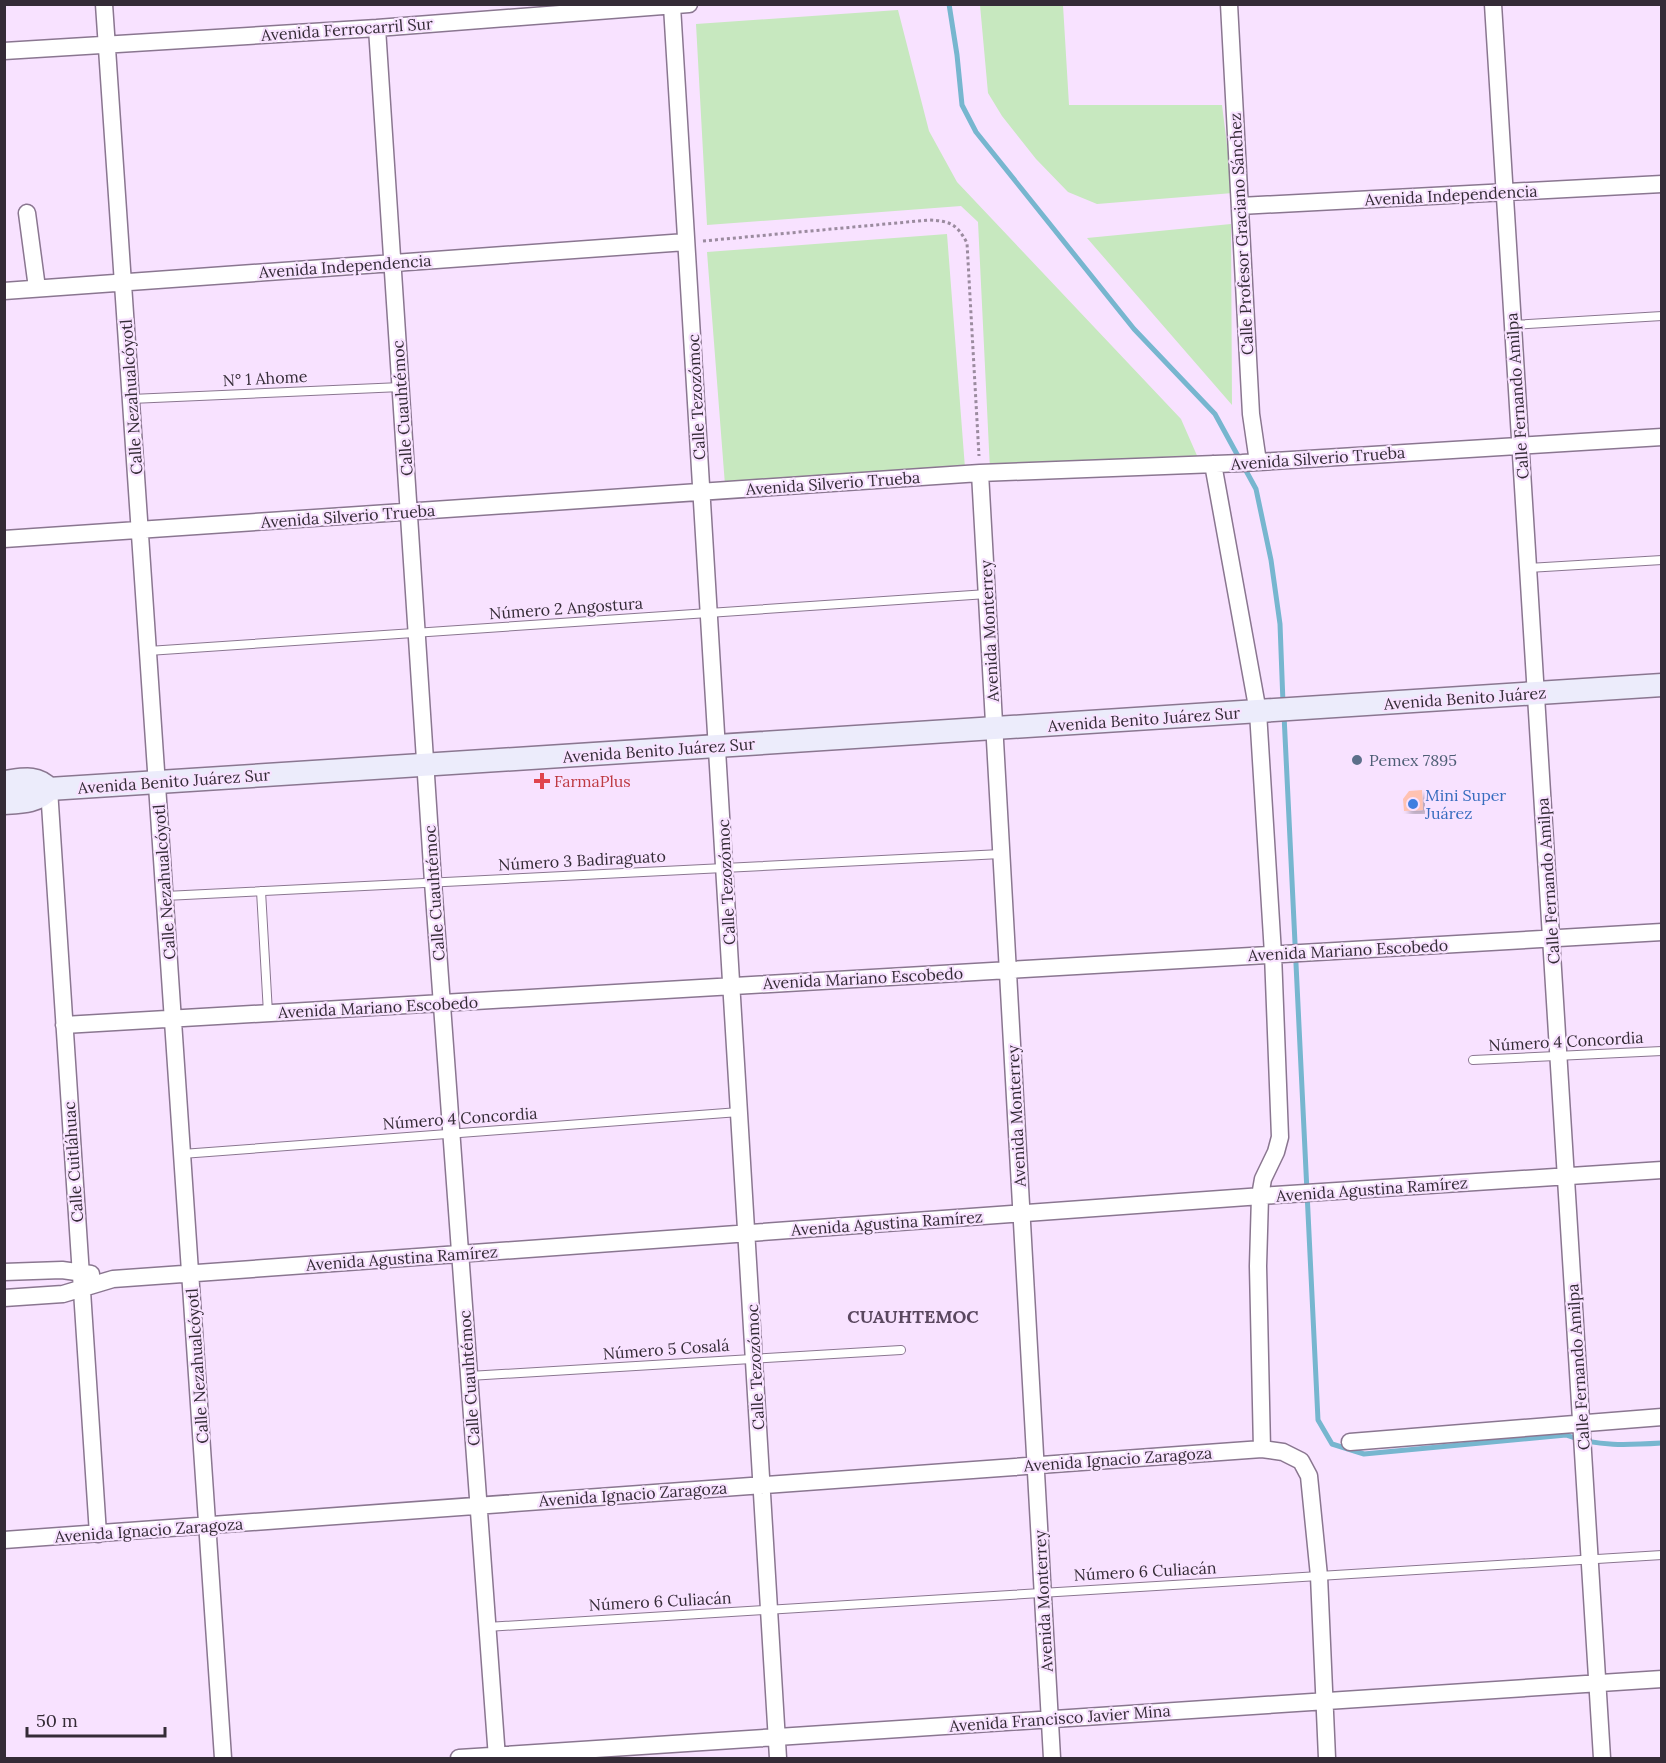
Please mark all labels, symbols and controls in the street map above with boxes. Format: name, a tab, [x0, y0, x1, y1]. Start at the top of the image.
street label: Avenida Ferrocarril Sur	[259, 13, 434, 45]
street label: Calle Profesor Graciano Sánchez	[1225, 112, 1257, 356]
street label: Avenida Independencia	[1363, 180, 1538, 210]
street label: Avenida Independencia	[257, 250, 432, 282]
street label: Calle Fernando Amilpa	[1501, 312, 1533, 480]
street label: Calle Nezahualcóyotl	[116, 319, 146, 475]
street label: Calle Tezozómoc	[683, 333, 709, 461]
street label: Calle Cuauhtémoc	[387, 339, 417, 477]
street label: N° 1 Ahome	[222, 366, 308, 390]
street label: Avenida Silverio Trueba	[1229, 442, 1406, 474]
street label: Avenida Silverio Trueba	[744, 467, 921, 499]
street label: Avenida Silverio Trueba	[259, 500, 436, 532]
street label: Avenida Monterrey	[975, 559, 1003, 703]
street label: Número 2 Angostura	[488, 593, 644, 623]
street label: Avenida Benito Juárez	[1382, 682, 1547, 714]
street label: Avenida Benito Juárez Sur	[1046, 702, 1241, 736]
street label: Avenida Benito Juárez Sur	[561, 733, 756, 767]
place label: Pemex 7895	[1369, 750, 1457, 770]
marker: Pemex 7895	[1350, 753, 1364, 767]
street label: Avenida Benito Juárez Sur	[76, 764, 271, 798]
place label: FarmaPlus	[554, 771, 631, 791]
marker: FarmaPlus	[535, 774, 549, 788]
place label: Mini Super Juárez	[1424, 785, 1506, 823]
marker: Mini Super Juárez	[1406, 797, 1420, 811]
street label: Calle Fernando Amilpa	[1532, 797, 1564, 965]
street label: Calle Nezahualcóyotl	[149, 804, 179, 960]
street label: Calle Tezozómoc	[713, 818, 739, 946]
street label: Calle Cuauhtémoc	[419, 824, 449, 962]
street label: Número 3 Badiraguato	[498, 846, 666, 874]
street label: Avenida Mariano Escobedo	[1246, 935, 1449, 965]
street label: Avenida Mariano Escobedo	[761, 963, 964, 993]
street label: Avenida Mariano Escobedo	[276, 992, 479, 1022]
street label: Número 4 Concordia	[1488, 1027, 1644, 1055]
street label: Avenida Monterrey	[1002, 1044, 1030, 1188]
street label: Calle Cuitláhuac	[59, 1101, 87, 1223]
street label: Número 4 Concordia	[382, 1103, 538, 1133]
street label: Avenida Agustina Ramírez	[1274, 1172, 1469, 1206]
street label: Avenida Agustina Ramírez	[789, 1206, 984, 1240]
street label: Avenida Agustina Ramírez	[304, 1241, 499, 1275]
street label: Calle Fernando Amilpa	[1562, 1283, 1594, 1451]
street label: Calle Nezahualcóyotl	[182, 1288, 212, 1444]
street label: Calle Tezozómoc	[742, 1303, 768, 1431]
district label: CUAUHTEMOC	[847, 1305, 979, 1328]
street label: Calle Cuauhtémoc	[454, 1309, 484, 1447]
street label: Número 5 Cosalá	[602, 1335, 730, 1363]
street label: Avenida Ignacio Zaragoza	[1022, 1442, 1213, 1476]
street label: Avenida Ignacio Zaragoza	[537, 1477, 728, 1511]
street label: Avenida Ignacio Zaragoza	[53, 1513, 244, 1547]
street label: Avenida Monterrey	[1029, 1529, 1057, 1673]
street label: Número 6 Culiacán	[1073, 1557, 1217, 1585]
street label: Número 6 Culiacán	[588, 1587, 732, 1615]
scale bar	[27, 1700, 165, 1738]
street label: Avenida Francisco Javier Mina	[948, 1700, 1171, 1736]
text: 50 m	[36, 1709, 78, 1732]

